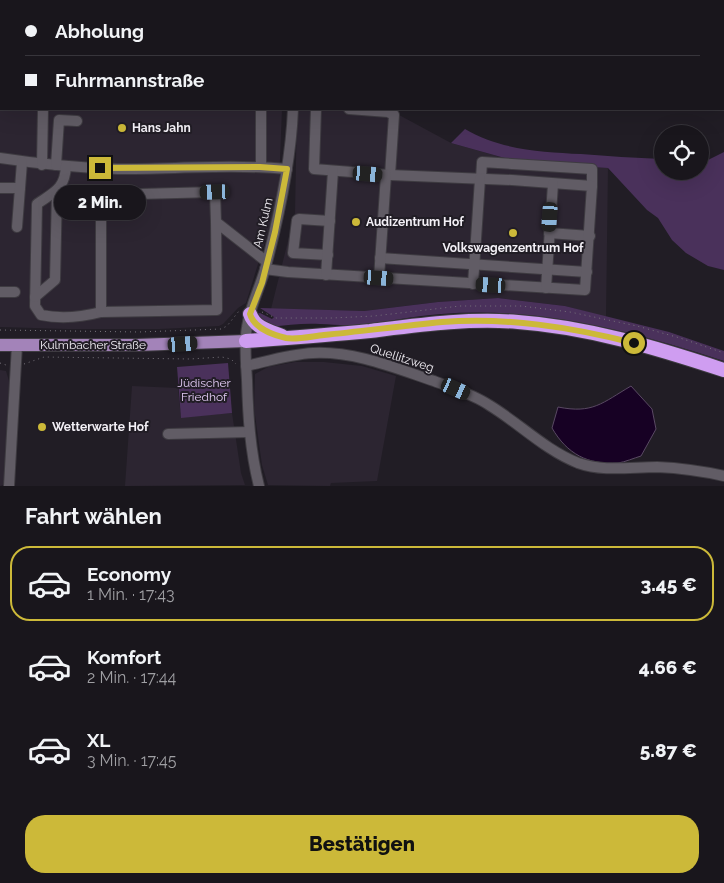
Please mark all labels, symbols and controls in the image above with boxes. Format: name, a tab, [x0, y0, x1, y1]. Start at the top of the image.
text: Abholung	[55, 20, 144, 42]
text: Fuhrmannstraße	[55, 69, 204, 91]
place label: Hans Jahn	[132, 121, 191, 135]
marker: Hans Jahn	[116, 122, 128, 134]
map controls	[654, 125, 709, 180]
button: locate	[654, 125, 709, 180]
route end	[89, 157, 111, 179]
car	[352, 165, 383, 183]
car	[199, 184, 230, 200]
callout: 2 Min.	[54, 186, 146, 220]
text: 2 Min.	[78, 193, 122, 212]
street label: Am Kulm	[250, 197, 276, 249]
car	[541, 202, 558, 232]
place label: Audizentrum Hof	[366, 215, 464, 229]
marker: Audizentrum Hof	[350, 216, 362, 228]
marker: Volkswagenzentrum Hof	[507, 227, 519, 239]
place label: Volkswagenzentrum Hof	[442, 241, 584, 255]
car	[363, 269, 394, 287]
car	[475, 277, 506, 293]
route start	[623, 332, 645, 354]
car	[167, 335, 198, 353]
street label: Kulmbacher Straße	[40, 338, 146, 352]
street label: Quellitzweg	[368, 341, 436, 375]
park label: Jüdischer Friedhof	[177, 376, 232, 404]
car	[439, 376, 472, 402]
place label: Wetterwarte Hof	[52, 420, 149, 434]
marker: Wetterwarte Hof	[36, 421, 48, 433]
text: Fahrt wählen	[25, 503, 162, 529]
icon: car	[27, 561, 72, 606]
text: Economy	[87, 563, 171, 585]
text: 3.45 €	[640, 573, 697, 595]
text: 1 Min. · 17:43	[87, 585, 175, 604]
icon: car	[27, 644, 72, 689]
text: Komfort	[87, 646, 161, 668]
text: 4.66 €	[639, 656, 697, 678]
text: 2 Min. · 17:44	[87, 668, 176, 687]
icon: car	[27, 727, 72, 772]
text: XL	[87, 729, 110, 751]
text: 5.87 €	[640, 739, 697, 761]
text: 3 Min. · 17:45	[87, 751, 176, 770]
button: Bestätigen	[25, 815, 699, 873]

